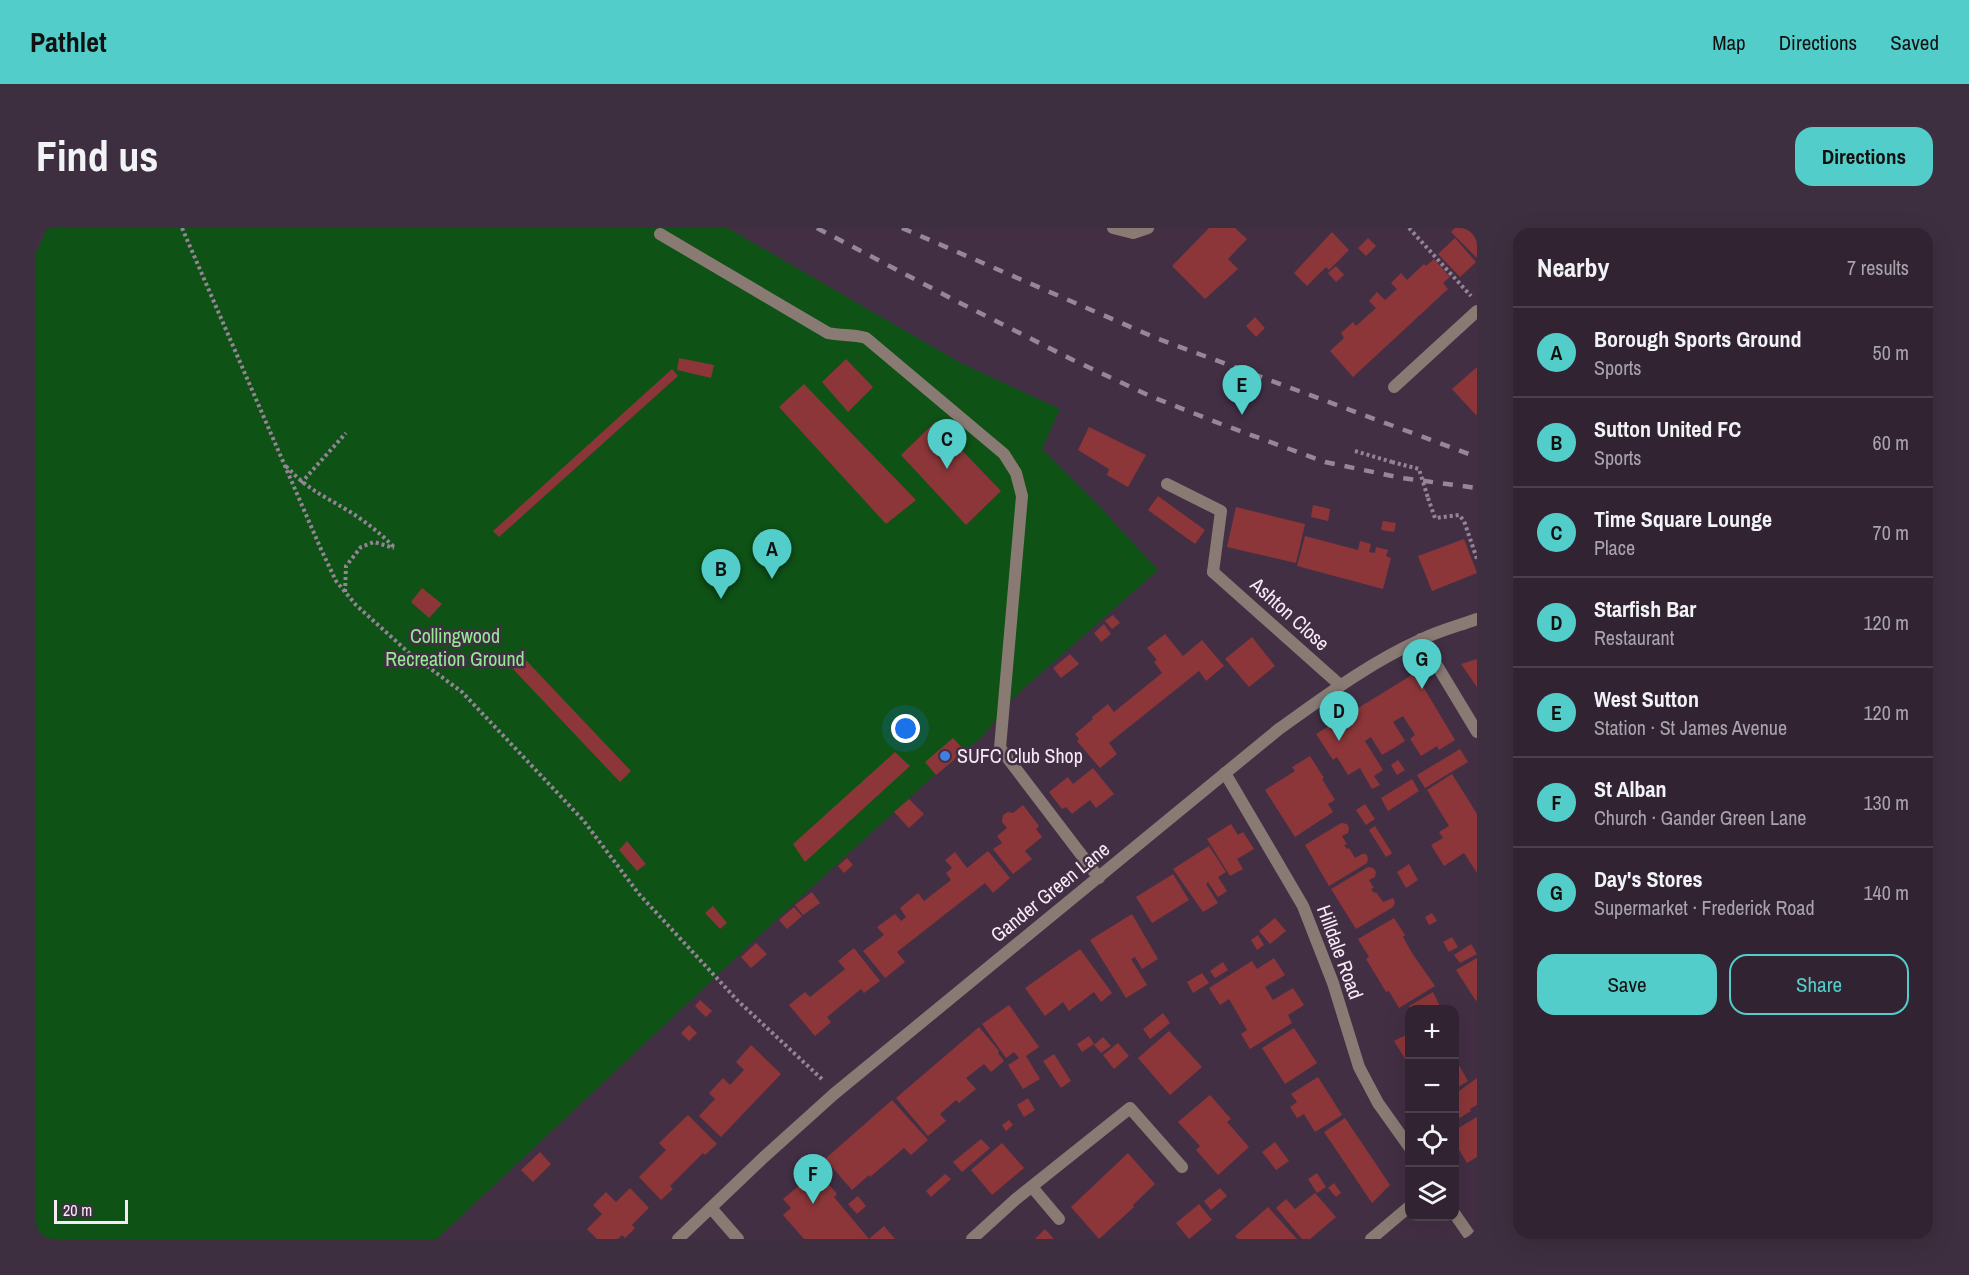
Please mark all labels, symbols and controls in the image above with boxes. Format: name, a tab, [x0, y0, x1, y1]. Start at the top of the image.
text: Pathlet	[30, 23, 107, 61]
text: Map	[1712, 28, 1746, 57]
text: Directions	[1779, 28, 1857, 57]
text: Saved	[1890, 28, 1939, 57]
button: Directions	[1795, 127, 1933, 186]
text: Find us	[36, 128, 158, 184]
text: Nearby	[1537, 250, 1609, 285]
text: 7 results	[1847, 254, 1909, 281]
text: Borough Sports Ground	[1594, 324, 1801, 354]
text: A	[1551, 339, 1562, 366]
text: 50 m	[1873, 339, 1909, 366]
text: Sports	[1594, 354, 1641, 381]
pin: E	[1222, 366, 1262, 415]
text: Sutton United FC	[1594, 414, 1741, 444]
pin: C	[928, 420, 966, 469]
text: B	[1551, 429, 1562, 456]
text: 60 m	[1873, 429, 1909, 456]
text: Sports	[1594, 444, 1641, 471]
text: Time Square Lounge	[1594, 504, 1772, 534]
text: C	[1551, 519, 1562, 546]
text: 70 m	[1873, 519, 1909, 546]
pin: A	[752, 530, 792, 579]
text: Place	[1594, 534, 1635, 561]
pin: B	[702, 550, 740, 599]
street label: Ashton Close	[1244, 570, 1336, 656]
text: Starfish Bar	[1594, 594, 1696, 624]
text: D	[1551, 609, 1562, 636]
text: 120 m	[1863, 609, 1909, 636]
park label: Collingwood Recreation Ground	[385, 622, 525, 672]
text: Restaurant	[1594, 624, 1674, 651]
pin: G	[1402, 640, 1442, 689]
text: West Sutton	[1594, 684, 1699, 714]
pin: D	[1320, 692, 1358, 741]
text: E	[1551, 699, 1562, 726]
text: 120 m	[1863, 699, 1909, 726]
your location	[891, 714, 920, 743]
text: Station · St James Avenue	[1594, 714, 1787, 741]
place label: SUFC Club Shop	[957, 742, 1083, 769]
marker: SUFC Club Shop	[938, 749, 952, 763]
text: St Alban	[1594, 774, 1667, 804]
text: F	[1551, 789, 1562, 816]
text: 130 m	[1863, 789, 1909, 816]
text: Church · Gander Green Lane	[1594, 804, 1806, 831]
street label: Gander Green Lane	[985, 835, 1115, 948]
text: Day's Stores	[1594, 864, 1703, 894]
text: G	[1550, 879, 1563, 906]
text: 140 m	[1863, 879, 1909, 906]
text: Supermarket · Frederick Road	[1594, 894, 1815, 921]
street label: Hilldale Road	[1311, 901, 1370, 1003]
button: Save	[1537, 954, 1717, 1015]
button: Share	[1729, 954, 1909, 1015]
map controls	[1405, 1005, 1459, 1221]
button: +	[1405, 1005, 1459, 1059]
button: −	[1405, 1059, 1459, 1113]
button: locate	[1405, 1113, 1459, 1167]
pin: F	[794, 1154, 832, 1204]
button: layers	[1405, 1167, 1459, 1221]
scale bar	[54, 1197, 128, 1224]
text: 20 m	[63, 1199, 92, 1221]

